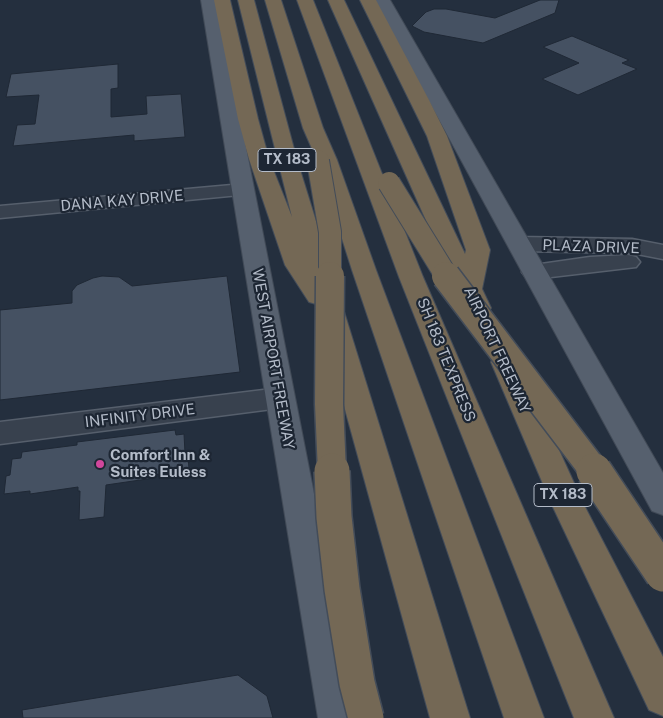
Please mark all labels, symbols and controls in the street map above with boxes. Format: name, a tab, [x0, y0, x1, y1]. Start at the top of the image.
road number: TX 183	[258, 148, 316, 172]
street label: DANA KAY DRIVE	[60, 187, 184, 215]
street label: PLAZA DRIVE	[542, 236, 640, 258]
street label: WEST AIRPORT FREEWAY	[248, 267, 298, 451]
street label: AIRPORT FREEWAY	[460, 284, 534, 416]
street label: SH 183 TEXPRESS	[413, 295, 479, 425]
street label: INFINITY DRIVE	[84, 400, 196, 432]
place label: Comfort Inn & Suites Euless	[110, 446, 211, 481]
marker: Comfort Inn & Suites Euless	[94, 458, 106, 470]
road number: TX 183	[534, 484, 592, 506]

